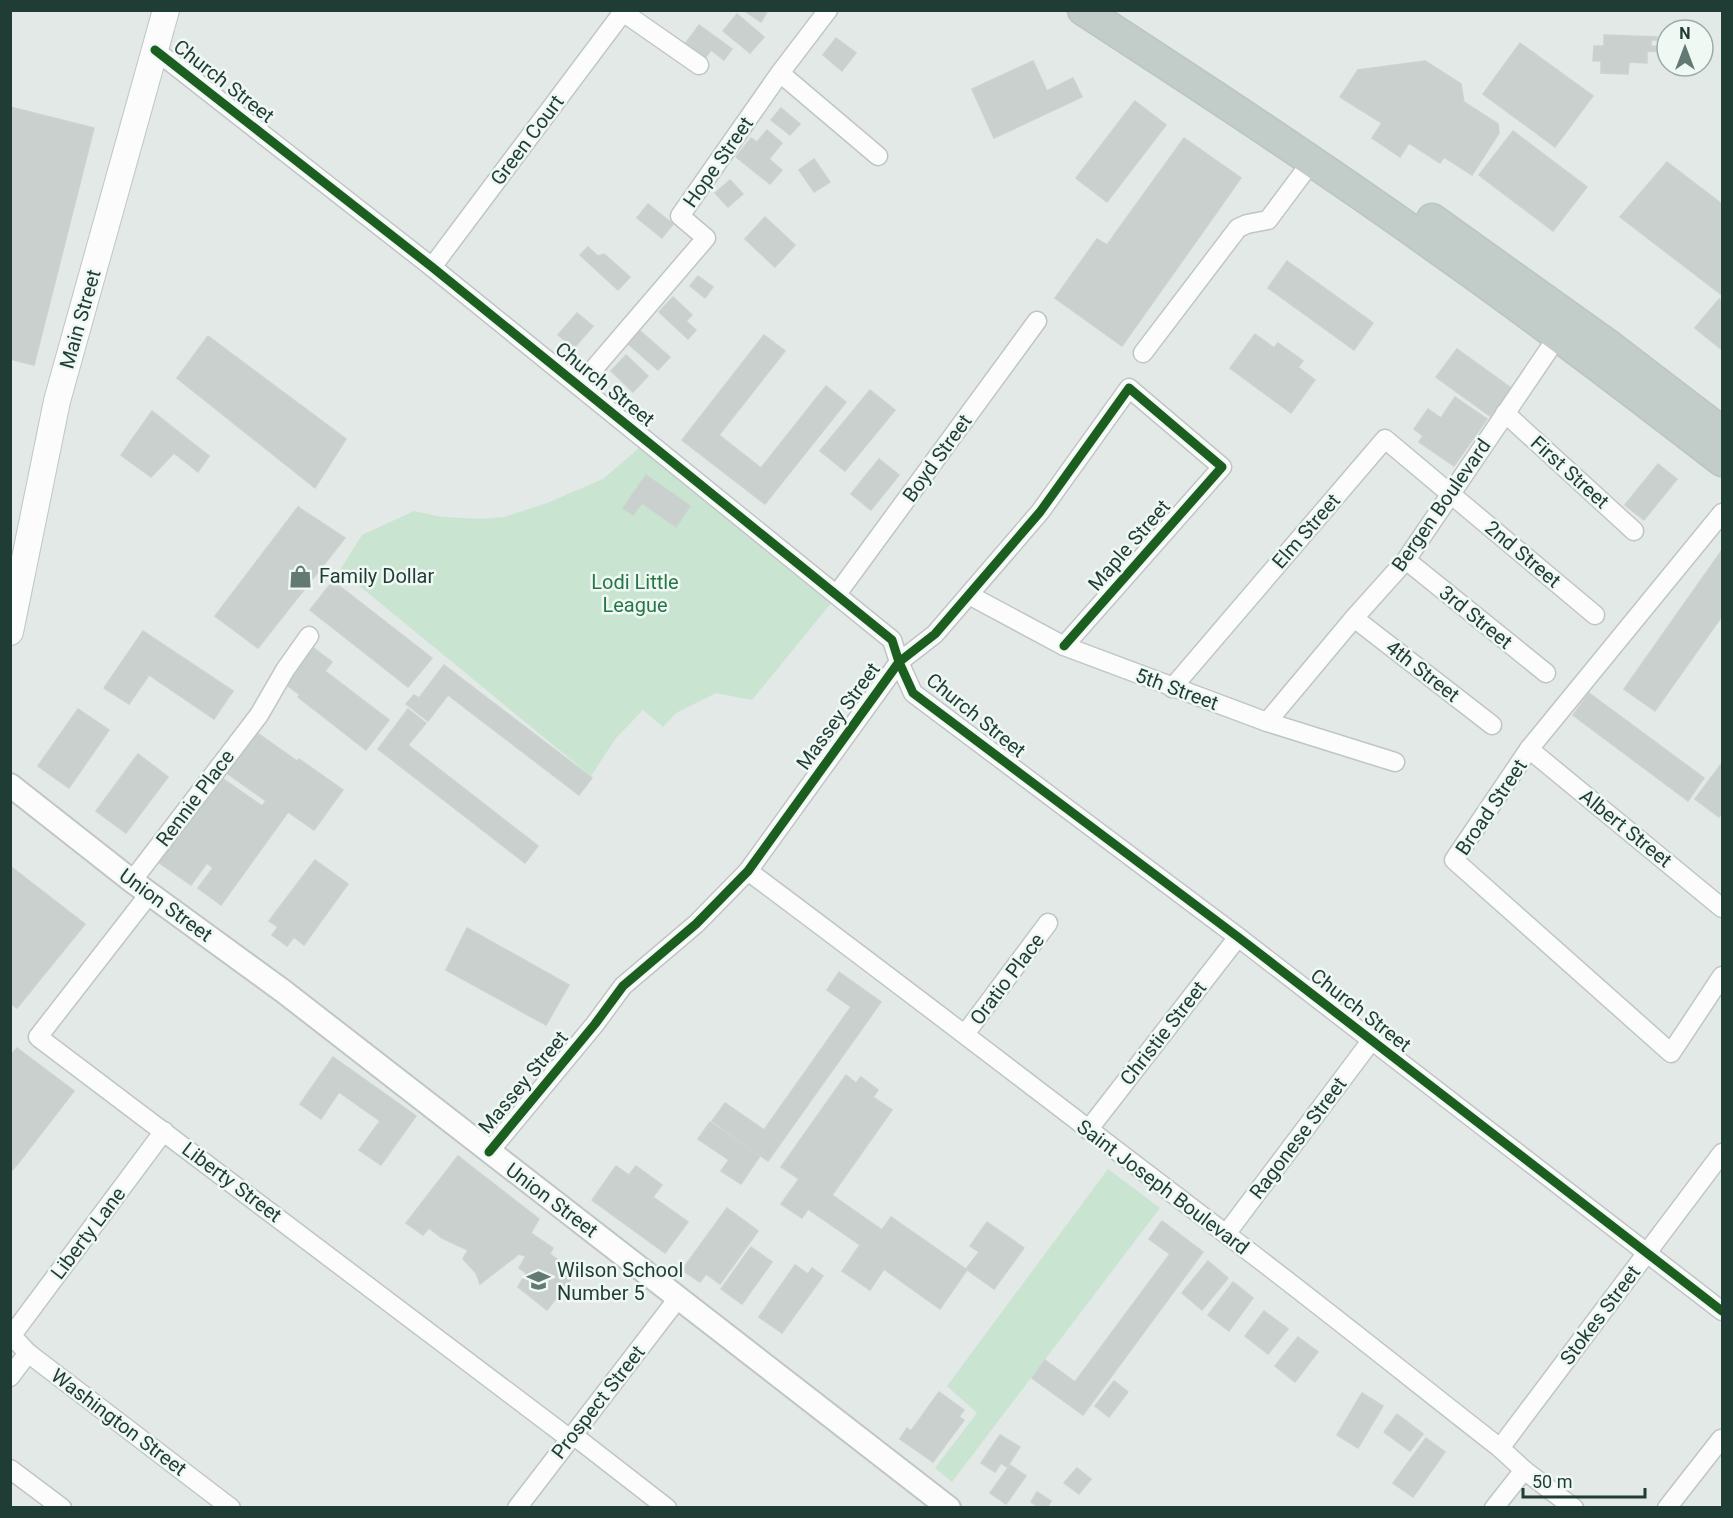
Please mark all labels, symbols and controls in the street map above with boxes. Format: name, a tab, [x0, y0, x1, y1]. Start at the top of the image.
north arrow	[1655, 18, 1715, 78]
text: N	[1679, 24, 1691, 43]
street label: Church Street	[169, 34, 279, 128]
street label: Green Court	[485, 90, 569, 190]
street label: Hope Street	[678, 112, 758, 212]
street label: Main Street	[54, 267, 106, 371]
street label: Church Street	[550, 337, 660, 431]
street label: Boyd Street	[897, 410, 977, 506]
street label: First Street	[1526, 431, 1614, 513]
street label: Bergen Boulevard	[1386, 434, 1496, 576]
street label: Elm Street	[1267, 489, 1345, 573]
street label: Maple Street	[1083, 495, 1175, 595]
street label: 2nd Street	[1480, 515, 1566, 593]
shop icon: Family Dollar	[288, 563, 314, 589]
place label: Family Dollar	[319, 564, 434, 588]
park label: Lodi Little League	[591, 570, 679, 617]
street label: 3rd Street	[1435, 580, 1517, 654]
street label: 4th Street	[1382, 635, 1464, 707]
street label: Massey Street	[791, 658, 885, 774]
street label: 5th Street	[1132, 663, 1222, 715]
street label: Church Street	[921, 668, 1031, 762]
street label: Rennie Place	[151, 745, 239, 851]
street label: Broad Street	[1450, 755, 1532, 859]
street label: Albert Street	[1575, 784, 1677, 872]
street label: Union Street	[115, 863, 217, 947]
street label: Oratio Place	[965, 929, 1049, 1029]
street label: Church Street	[1306, 963, 1416, 1057]
street label: Christie Street	[1115, 976, 1211, 1090]
street label: Massey Street	[473, 1026, 573, 1138]
street label: Ragonese Street	[1244, 1072, 1352, 1204]
street label: Saint Joseph Boulevard	[1072, 1114, 1254, 1260]
street label: Liberty Street	[177, 1137, 287, 1227]
street label: Union Street	[501, 1158, 603, 1242]
street label: Liberty Lane	[46, 1182, 130, 1284]
place label: Wilson School Number 5	[557, 1258, 683, 1305]
street label: Stokes Street	[1555, 1261, 1645, 1369]
school or university icon: Wilson School Number 5	[526, 1268, 552, 1294]
street label: Prospect Street	[546, 1340, 650, 1464]
street label: Washington Street	[47, 1363, 191, 1481]
scale bar	[1523, 1461, 1644, 1499]
text: 50 m	[1532, 1471, 1572, 1492]

